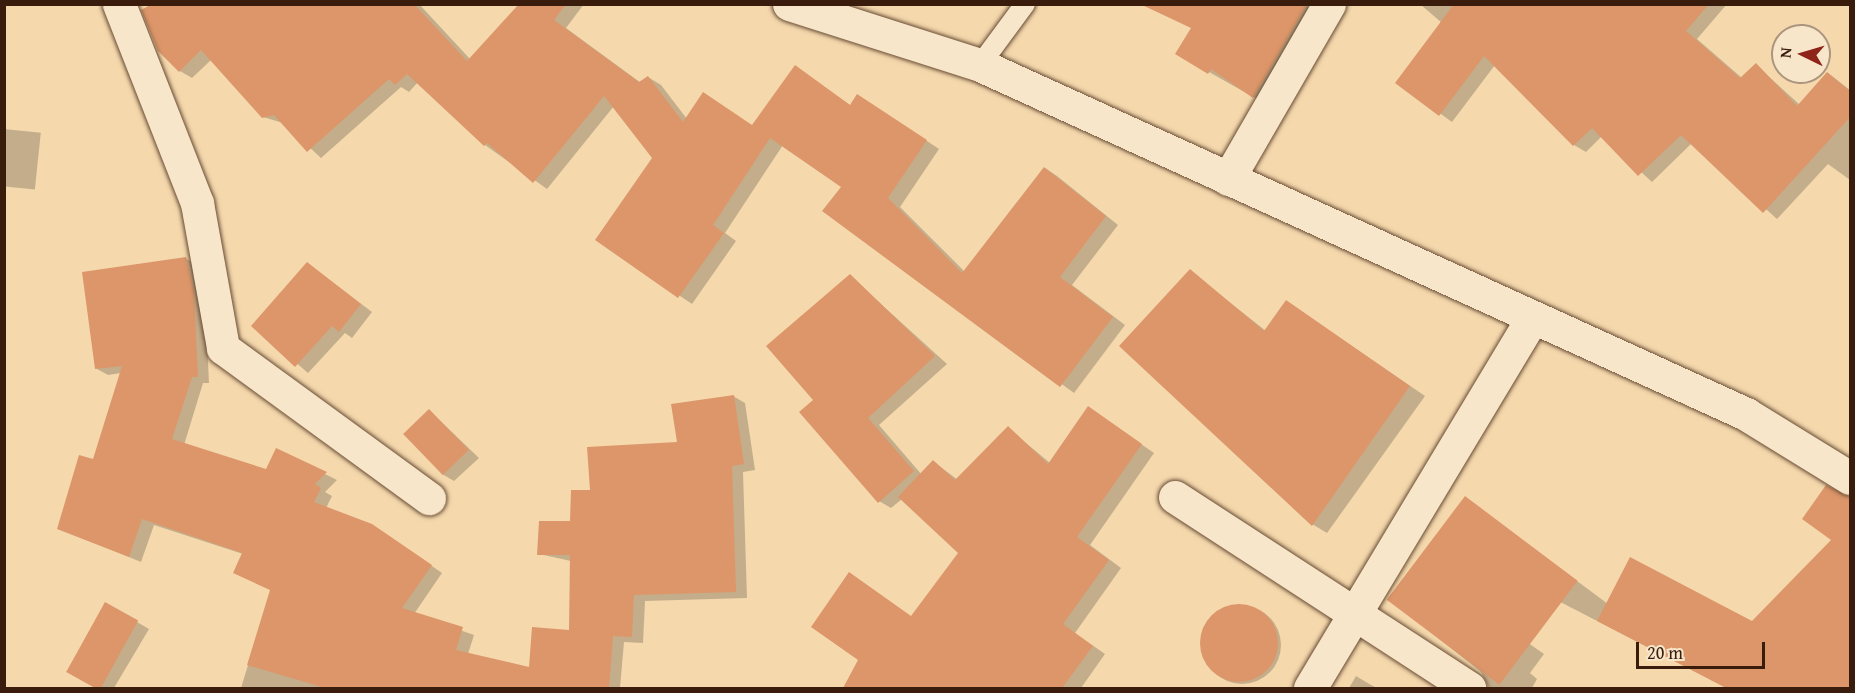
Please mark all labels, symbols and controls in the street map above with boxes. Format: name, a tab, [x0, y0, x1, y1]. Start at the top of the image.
north arrow	[1771, 24, 1831, 84]
text: N	[1773, 46, 1797, 59]
scale bar	[1639, 630, 1768, 668]
text: 20 m	[1647, 639, 1683, 666]

